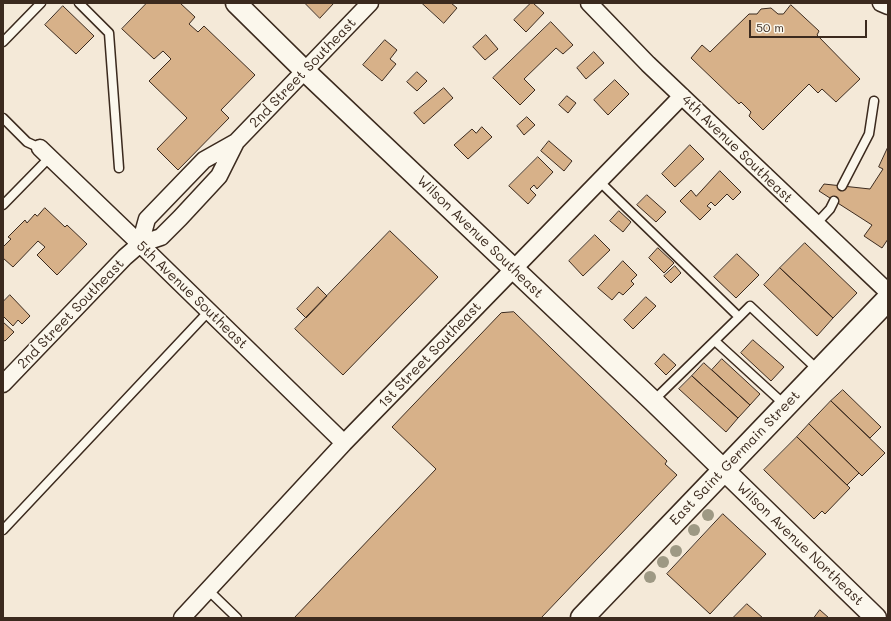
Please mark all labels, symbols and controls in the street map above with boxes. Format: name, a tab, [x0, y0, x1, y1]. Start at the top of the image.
scale bar	[751, 12, 869, 38]
street label: 2nd Street Southeast	[246, 15, 360, 131]
text: 50 m	[756, 19, 784, 35]
street label: 4th Avenue Southeast	[678, 92, 796, 206]
street label: Wilson Avenue Southeast	[414, 172, 546, 302]
street label: 5th Avenue Southeast	[133, 238, 251, 352]
street label: 2nd Street Southeast	[14, 256, 128, 372]
street label: 1st Street Southeast	[375, 298, 485, 412]
street label: East Saint Germain Street	[666, 387, 804, 529]
street label: Wilson Avenue Northeast	[733, 479, 867, 609]

